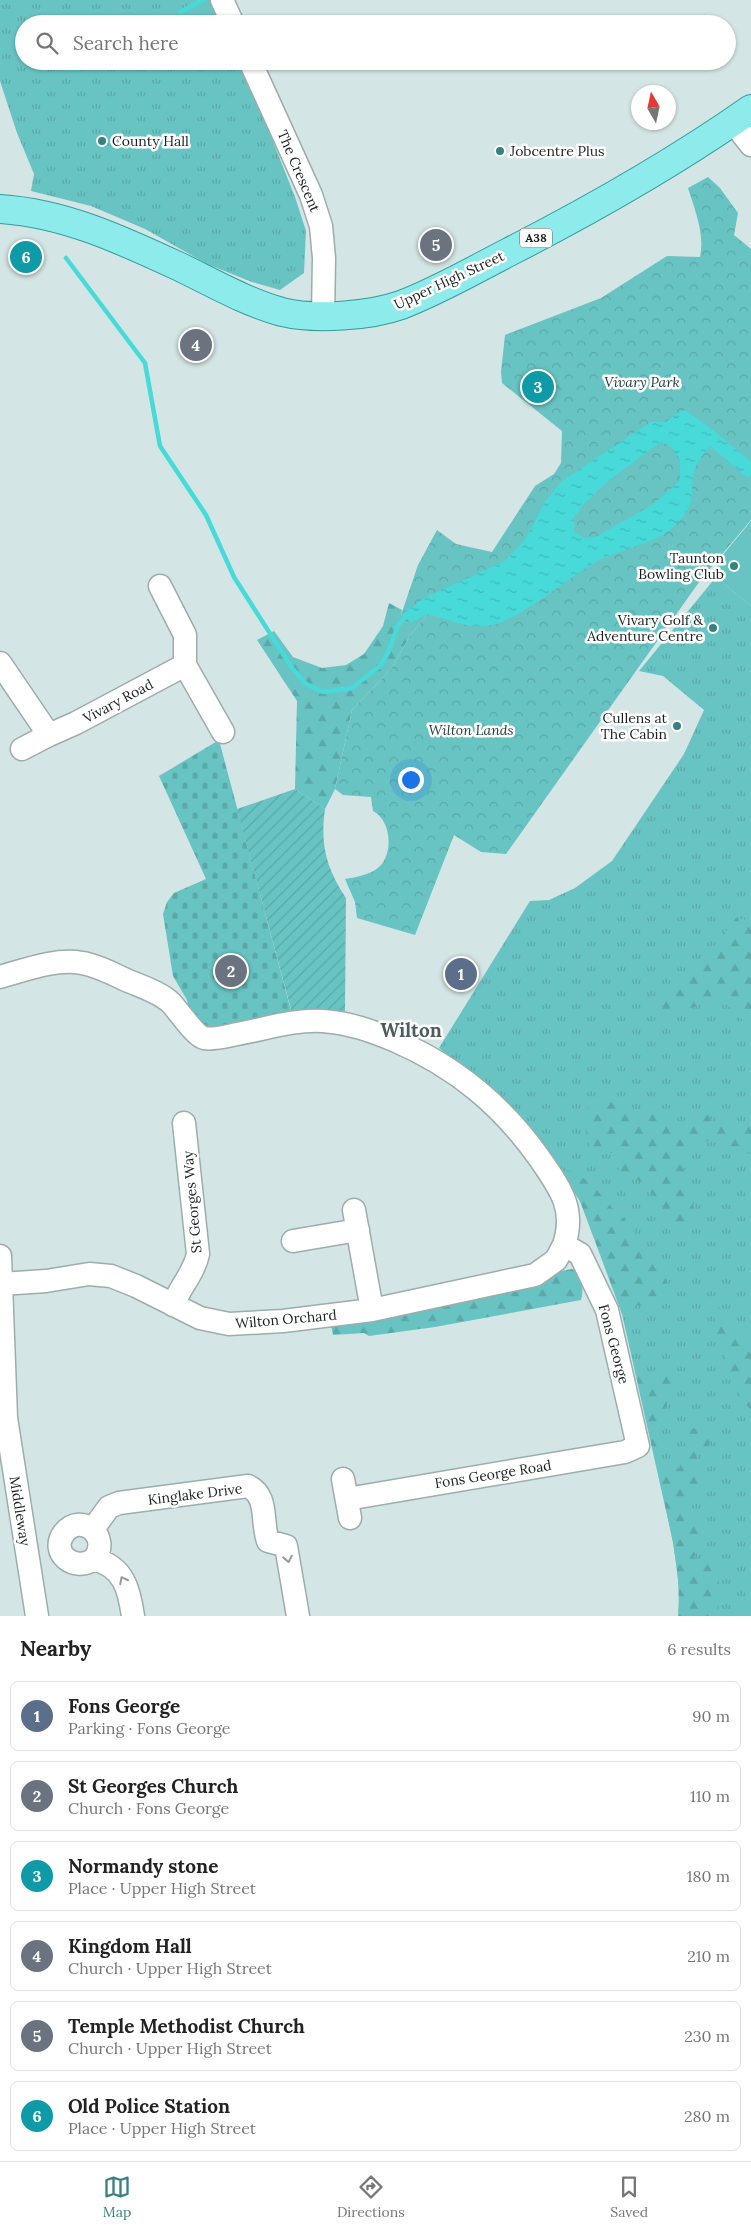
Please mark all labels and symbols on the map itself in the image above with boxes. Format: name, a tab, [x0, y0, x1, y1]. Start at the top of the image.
north arrow	[631, 85, 676, 130]
street label: The Crescent	[274, 127, 325, 215]
place label: County Hall	[112, 132, 189, 150]
marker: County Hall	[96, 135, 108, 147]
place label: Jobcentre Plus	[509, 142, 605, 160]
marker: Jobcentre Plus	[494, 145, 506, 157]
pin: 5	[420, 226, 452, 264]
road number: A38	[520, 228, 552, 248]
pin: 6	[10, 238, 42, 276]
street label: Upper High Street	[391, 246, 507, 313]
pin: 4	[180, 326, 212, 364]
pin: 3	[522, 368, 554, 406]
park label: Vivary Park	[604, 373, 680, 391]
place label: Taunton Bowling Club	[638, 549, 724, 583]
marker: Taunton Bowling Club	[728, 560, 740, 572]
place label: Vivary Golf & Adventure Centre	[586, 611, 703, 645]
marker: Vivary Golf & Adventure Centre	[707, 622, 719, 634]
street label: Vivary Road	[79, 675, 156, 727]
place label: Cullens at The Cabin	[601, 709, 668, 743]
marker: Cullens at The Cabin	[671, 720, 683, 732]
park label: Wilton Lands	[428, 721, 514, 739]
your location	[398, 767, 424, 793]
pin: 2	[215, 952, 247, 990]
pin: 1	[445, 955, 477, 993]
district label: Wilton	[380, 1018, 442, 1042]
street label: St Georges Way	[179, 1149, 205, 1254]
street label: Fons George	[595, 1302, 633, 1386]
street label: Wilton Orchard	[235, 1306, 337, 1332]
street label: Fons George Road	[433, 1456, 553, 1492]
street label: Middleway	[6, 1475, 34, 1548]
street label: Kinglake Drive	[147, 1479, 244, 1509]
one-way arrow	[282, 1555, 293, 1563]
one-way arrow	[119, 1577, 129, 1586]

